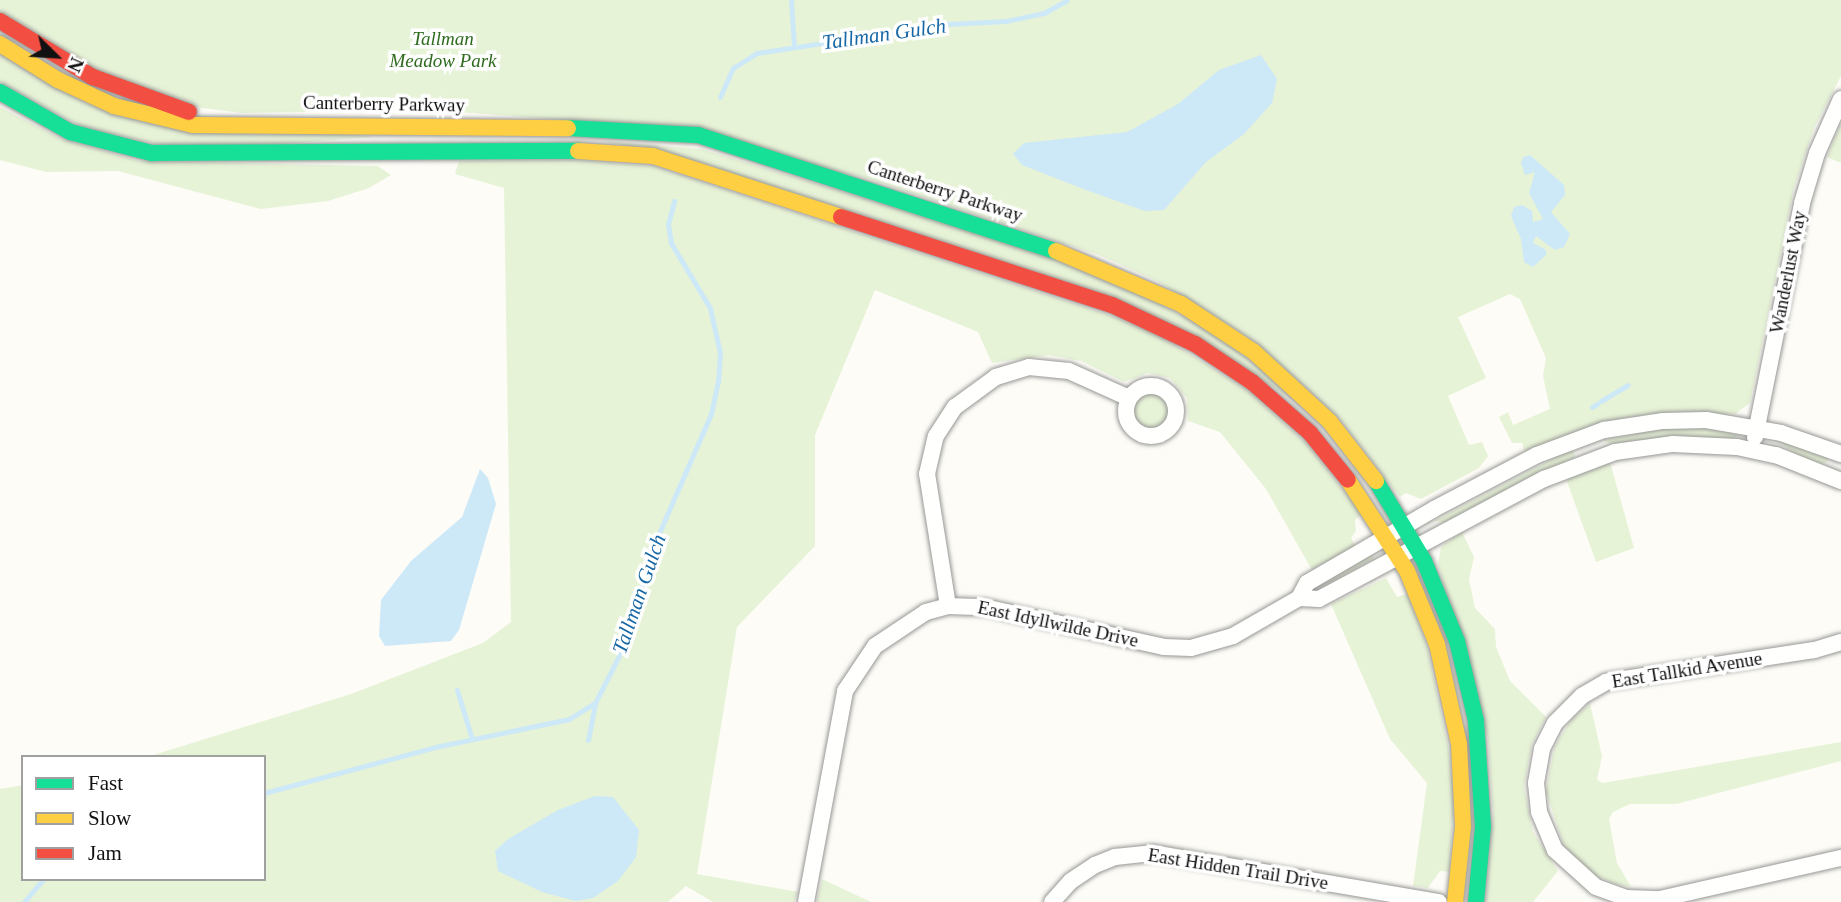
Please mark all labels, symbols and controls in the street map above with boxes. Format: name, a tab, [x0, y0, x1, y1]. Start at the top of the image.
water label: Tallman Gulch	[821, 13, 947, 55]
north arrow	[21, 21, 91, 91]
park label: Tallman Meadow Park	[389, 28, 497, 72]
text: N	[63, 54, 88, 75]
street label: Canterberry Parkway	[303, 91, 465, 117]
street label: Canterberry Parkway	[864, 155, 1026, 227]
street label: Wanderlust Way	[1765, 208, 1811, 336]
water label: Tallman Gulch	[607, 531, 671, 657]
street label: East Idyllwilde Drive	[976, 596, 1140, 652]
street label: East Tallkid Avenue	[1609, 647, 1765, 693]
legend	[21, 755, 266, 881]
text: Fast	[88, 771, 123, 795]
text: Slow	[88, 806, 131, 830]
text: Jam	[88, 841, 122, 865]
street label: East Hidden Trail Drive	[1146, 843, 1330, 895]

